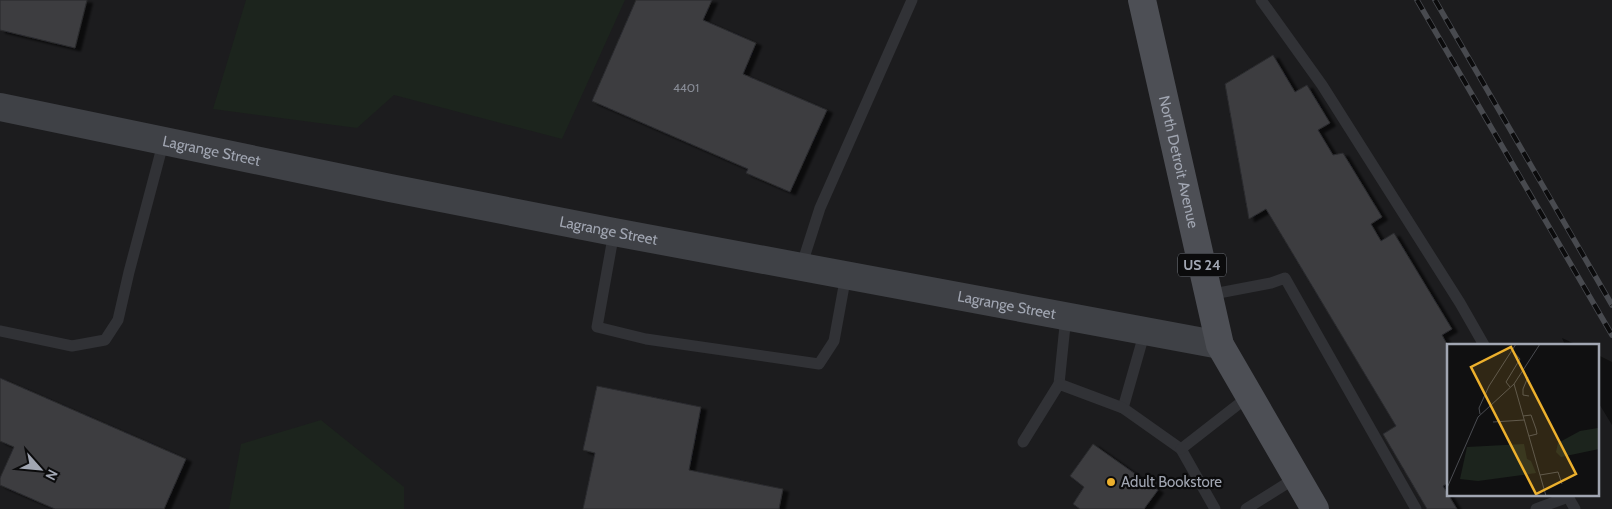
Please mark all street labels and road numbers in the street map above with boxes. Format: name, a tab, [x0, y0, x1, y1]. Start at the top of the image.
street label: North Detroit Avenue	[1155, 94, 1202, 230]
street label: Lagrange Street	[161, 132, 262, 170]
street label: Lagrange Street	[558, 212, 659, 249]
road number: US 24	[1178, 254, 1226, 276]
street label: Lagrange Street	[956, 287, 1057, 323]

